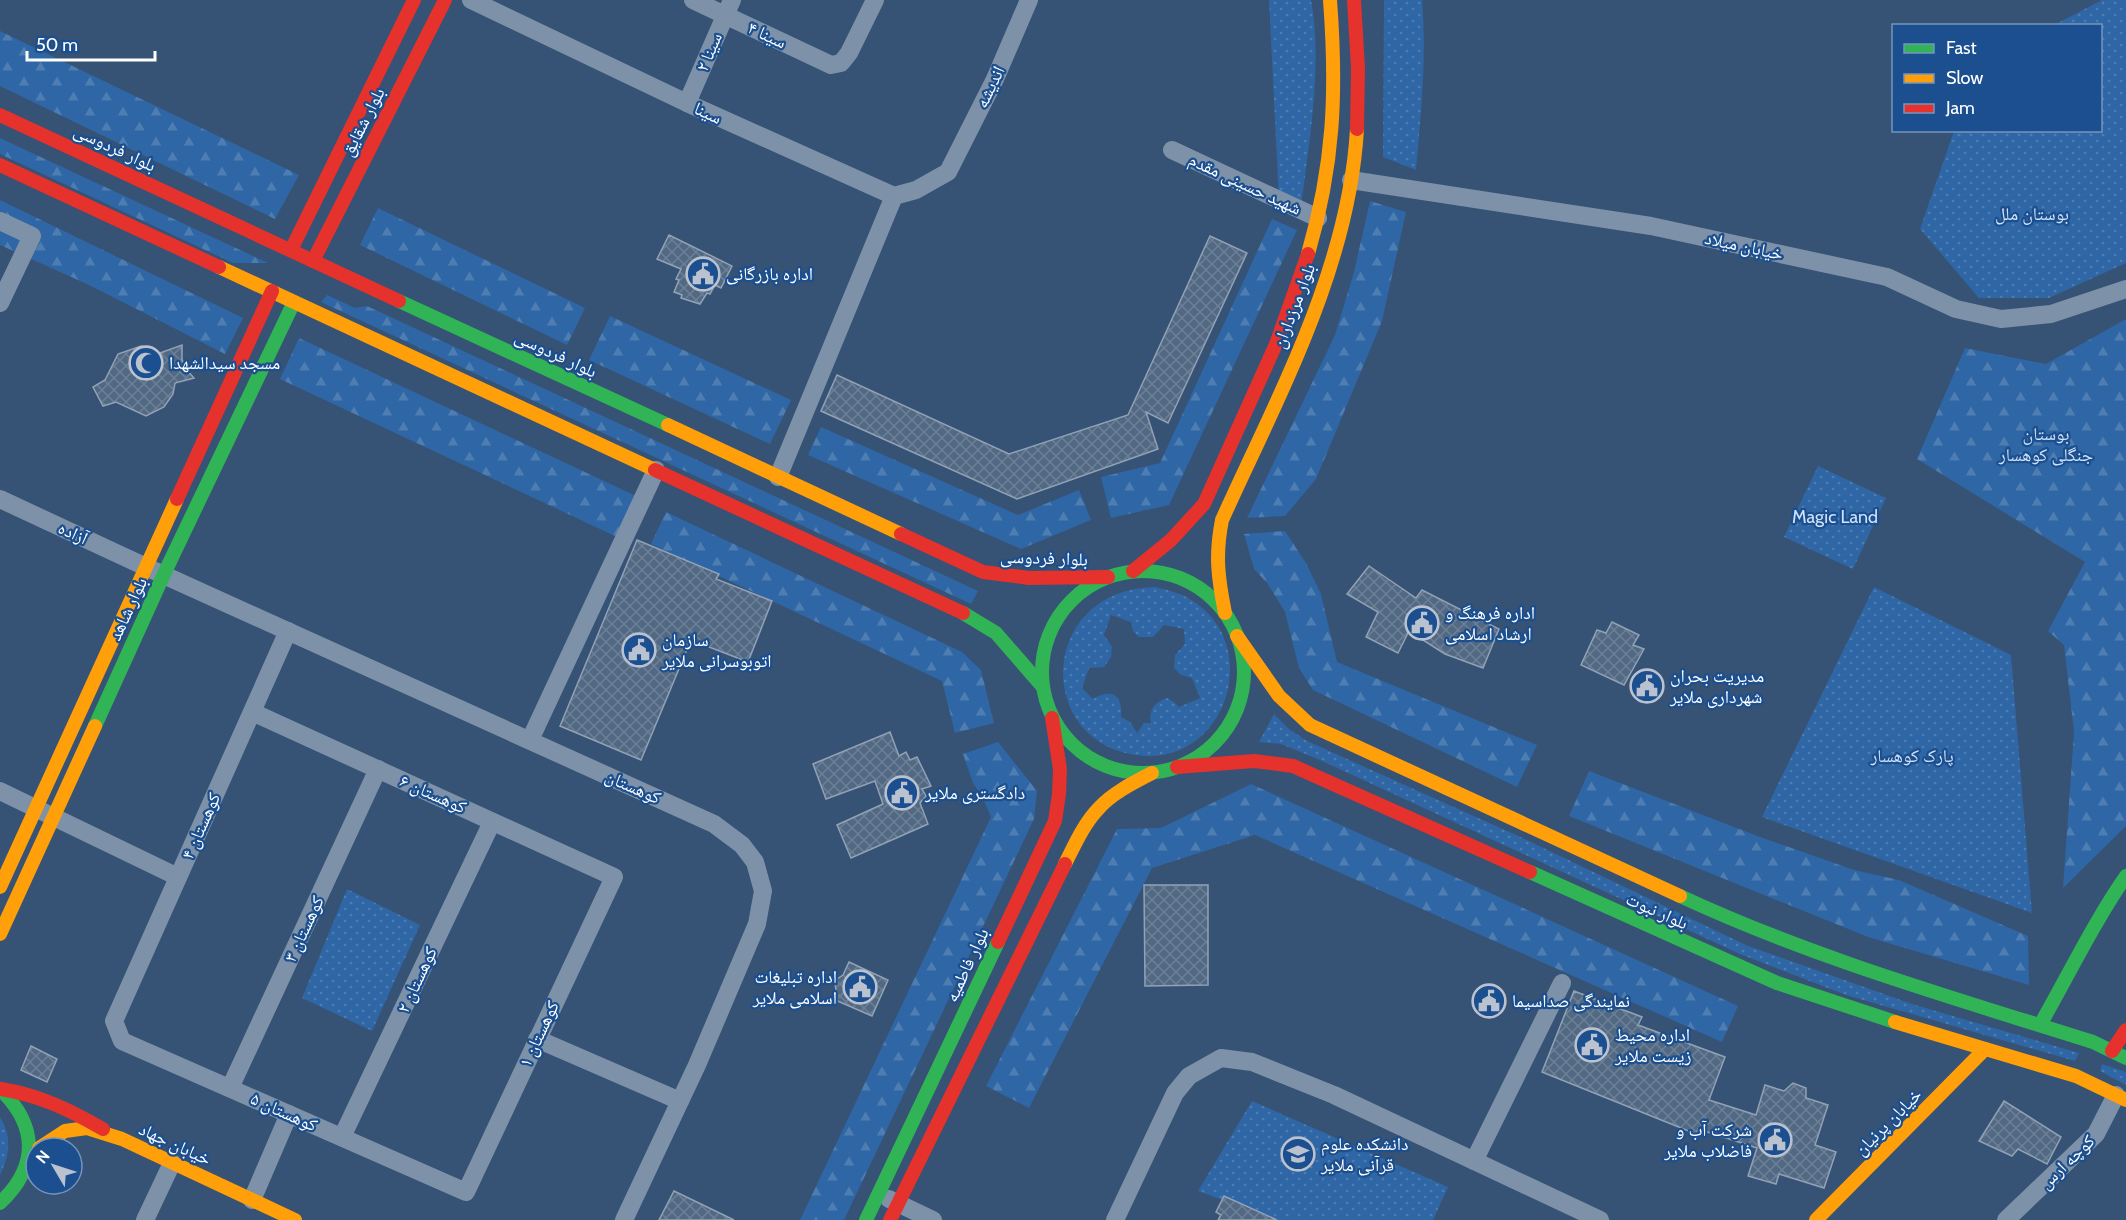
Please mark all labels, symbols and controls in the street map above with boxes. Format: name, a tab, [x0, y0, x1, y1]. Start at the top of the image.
street label: سینا ۴	[744, 17, 790, 53]
scale bar	[27, 24, 154, 62]
legend	[1892, 24, 2102, 132]
street label: سینا ۲	[691, 29, 727, 75]
text: 50 m	[36, 34, 78, 56]
text: Fast	[1946, 37, 1977, 59]
street label: اندیشه	[970, 62, 1010, 112]
text: Slow	[1946, 67, 1983, 89]
street label: بلوار شقایق	[336, 84, 390, 160]
street label: سینا	[691, 97, 725, 129]
text: Jam	[1945, 97, 1975, 119]
street label: بلوار فردوسی	[70, 119, 160, 177]
street label: شهید حسینی مقدم	[1185, 148, 1305, 221]
park label: بوستان ملل	[1995, 203, 2069, 225]
street label: خیابان میلاد	[1703, 227, 1785, 265]
public building icon: اداره بازرگانی	[685, 256, 721, 292]
street label: بلوار مرزداران	[1268, 260, 1320, 351]
place label: اداره بازرگانی	[726, 263, 813, 285]
street label: بلوار فردوسی	[511, 325, 601, 383]
mosque icon: مسجد سیدالشهدا	[128, 345, 164, 381]
place label: مسجد سیدالشهدا	[169, 352, 280, 374]
park label: بوستان جنگلی کوهسار	[1998, 423, 2093, 466]
park label: Magic Land	[1792, 506, 1878, 528]
street label: آزاده	[55, 517, 92, 550]
street label: بلوار فردوسی	[1000, 545, 1088, 571]
street label: بلوار شاهد	[104, 574, 152, 644]
place label: اداره فرهنگ و ارشاد اسلامی	[1445, 602, 1535, 645]
public building icon: اداره فرهنگ و ارشاد اسلامی	[1404, 605, 1440, 641]
place label: سازمان اتوبوسرانی ملایر	[661, 629, 772, 672]
public building icon: سازمان اتوبوسرانی ملایر	[621, 632, 657, 668]
place label: مدیریت بحران شهرداری ملایر	[1669, 665, 1764, 708]
public building icon: مدیریت بحران شهرداری ملایر	[1629, 668, 1665, 704]
park label: پارک کوهسار	[1869, 745, 1954, 767]
street label: کوهستان	[602, 765, 665, 809]
street label: کوهستان ۶	[396, 770, 470, 819]
public building icon: دادگستری ملایر	[884, 775, 920, 811]
place label: دادگستری ملایر	[924, 782, 1025, 804]
street label: کوهستان ۴	[177, 789, 226, 863]
street label: بلوار نبوت	[1623, 888, 1691, 934]
street label: کوهستان ۳	[279, 892, 329, 966]
street label: بلوار فاطمیه	[940, 924, 994, 1006]
street label: کوهستان ۲	[392, 943, 442, 1017]
place label: اداره تبلیغات اسلامی ملایر	[752, 966, 837, 1009]
public building icon: اداره تبلیغات اسلامی ملایر	[842, 969, 878, 1005]
public building icon: نمایندگی صداسیما	[1471, 983, 1507, 1019]
place label: نمایندگی صداسیما	[1512, 990, 1630, 1012]
street label: کوهستان ۱	[514, 997, 564, 1071]
place label: اداره محیط زیست ملایر	[1614, 1024, 1691, 1067]
public building icon: اداره محیط زیست ملایر	[1574, 1027, 1610, 1063]
street label: خیابان پرنیان	[1850, 1084, 1926, 1160]
street label: کوهستان ۵	[247, 1088, 321, 1137]
street label: خیابان جهاد	[136, 1118, 214, 1170]
place label: شرکت آب و فاضلاب ملایر	[1663, 1119, 1752, 1162]
public building icon: شرکت آب و فاضلاب ملایر	[1757, 1122, 1793, 1158]
street label: کوچه ارس	[2035, 1130, 2100, 1194]
place label: دانشکده علوم قرآنی ملایر	[1320, 1133, 1409, 1176]
north arrow	[24, 1136, 84, 1196]
school or university icon: دانشکده علوم قرآنی ملایر	[1280, 1136, 1316, 1172]
text: N	[32, 1147, 54, 1167]

